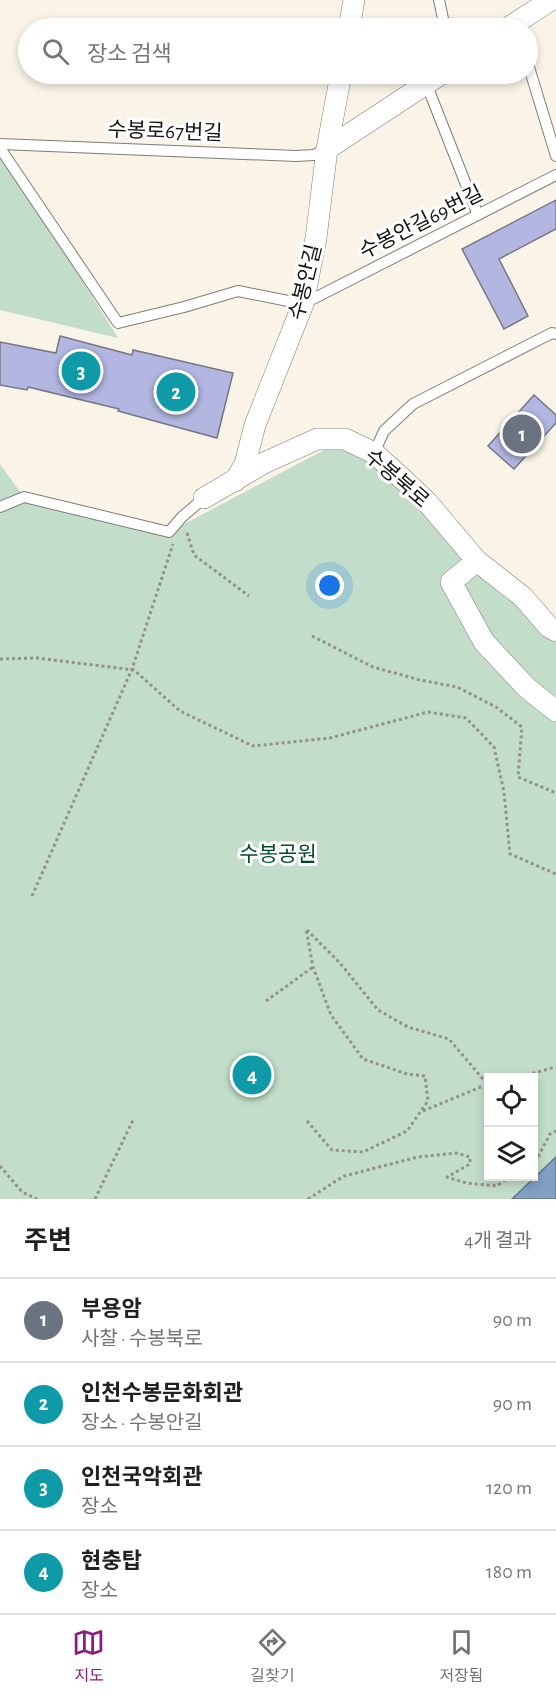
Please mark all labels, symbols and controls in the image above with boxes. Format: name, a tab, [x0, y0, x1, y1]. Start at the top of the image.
search box	[18, 18, 538, 84]
icon: search	[39, 35, 72, 68]
text: 장소 검색	[87, 43, 172, 65]
street label: 수봉로67번길	[107, 118, 223, 144]
street label: 수봉안길69번길	[356, 181, 486, 263]
street label: 수봉안길	[285, 242, 325, 322]
pin: 3	[62, 348, 100, 394]
pin: 2	[156, 370, 195, 414]
pin: 1	[502, 412, 542, 456]
street label: 수봉북로	[361, 445, 433, 512]
your location	[315, 571, 344, 600]
park label: 수봉공원	[239, 843, 317, 865]
pin: 4	[232, 1052, 272, 1098]
map controls	[484, 1073, 538, 1181]
button: locate	[484, 1073, 538, 1127]
button: layers	[484, 1127, 538, 1181]
text: 주변	[24, 1228, 72, 1254]
text: 4개 결과	[464, 1231, 532, 1251]
text: 부용암	[81, 1298, 142, 1320]
text: 1	[40, 1310, 47, 1330]
text: 90 m	[493, 1310, 532, 1330]
text: 사찰 · 수봉북로	[81, 1329, 203, 1349]
text: 인천수봉문화회관	[81, 1382, 243, 1404]
text: 2	[39, 1394, 48, 1414]
text: 90 m	[493, 1394, 532, 1414]
text: 장소 · 수봉안길	[81, 1413, 203, 1433]
text: 인천국악회관	[81, 1466, 202, 1488]
text: 3	[39, 1478, 48, 1498]
text: 120 m	[486, 1478, 532, 1498]
text: 장소	[81, 1497, 118, 1517]
text: 현충탑	[81, 1550, 142, 1572]
text: 4	[38, 1562, 49, 1582]
text: 180 m	[486, 1562, 532, 1582]
text: 장소	[81, 1581, 118, 1601]
tab: 지도	[72, 1626, 105, 1686]
tab: 길찾기	[250, 1626, 294, 1686]
tab: 저장됨	[439, 1626, 484, 1686]

